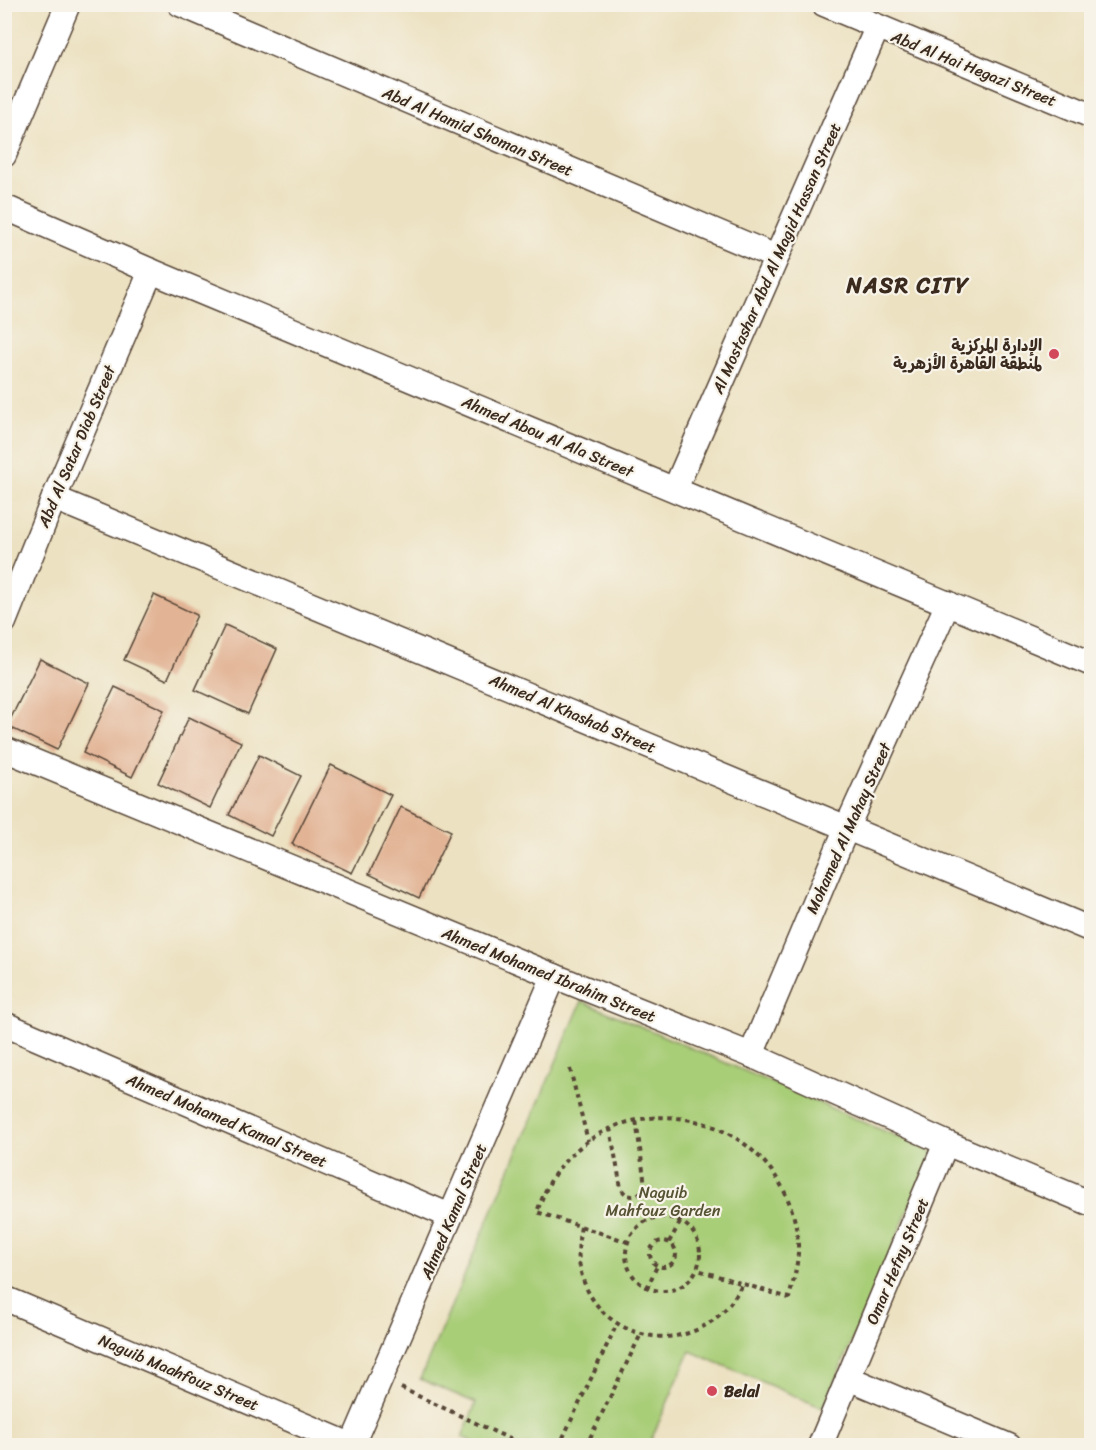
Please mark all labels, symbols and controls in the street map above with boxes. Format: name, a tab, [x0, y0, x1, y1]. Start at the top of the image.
street label: Abd Al Hai Hegazi Street	[886, 22, 1061, 115]
street label: Abd Al Hamid Shoman Street	[377, 78, 578, 185]
street label: Al Mostashar Abd Al Magid Hassan Street	[703, 118, 849, 399]
district label: NASR CITY	[846, 266, 970, 305]
place label: الإدارة المركزية لمنطقة القاهرة الأزهرية	[893, 331, 1042, 378]
marker: الإدارة المركزية لمنطقة القاهرة الأزهرية	[1047, 347, 1061, 361]
street label: Abd Al Satar Diab Street	[29, 360, 124, 533]
street label: Ahmed Abou Al Ala Street	[456, 387, 639, 486]
street label: Ahmed Al Khashab Street	[484, 665, 661, 762]
street label: Mohamed Al Mahay Street	[798, 737, 900, 919]
street label: Ahmed Mohamed Ibrahim Street	[436, 918, 660, 1031]
street label: Ahmed Mohamed Kamal Street	[121, 1065, 332, 1176]
street label: Ahmed Kamal Street	[411, 1139, 495, 1285]
park label: Naguib Mahfouz Garden	[606, 1178, 721, 1225]
street label: Omar Hefny Street	[858, 1193, 937, 1329]
street label: Naguib Maahfouz Street	[94, 1326, 264, 1419]
place label: Belal	[724, 1377, 761, 1406]
marker: Belal	[705, 1384, 719, 1398]

